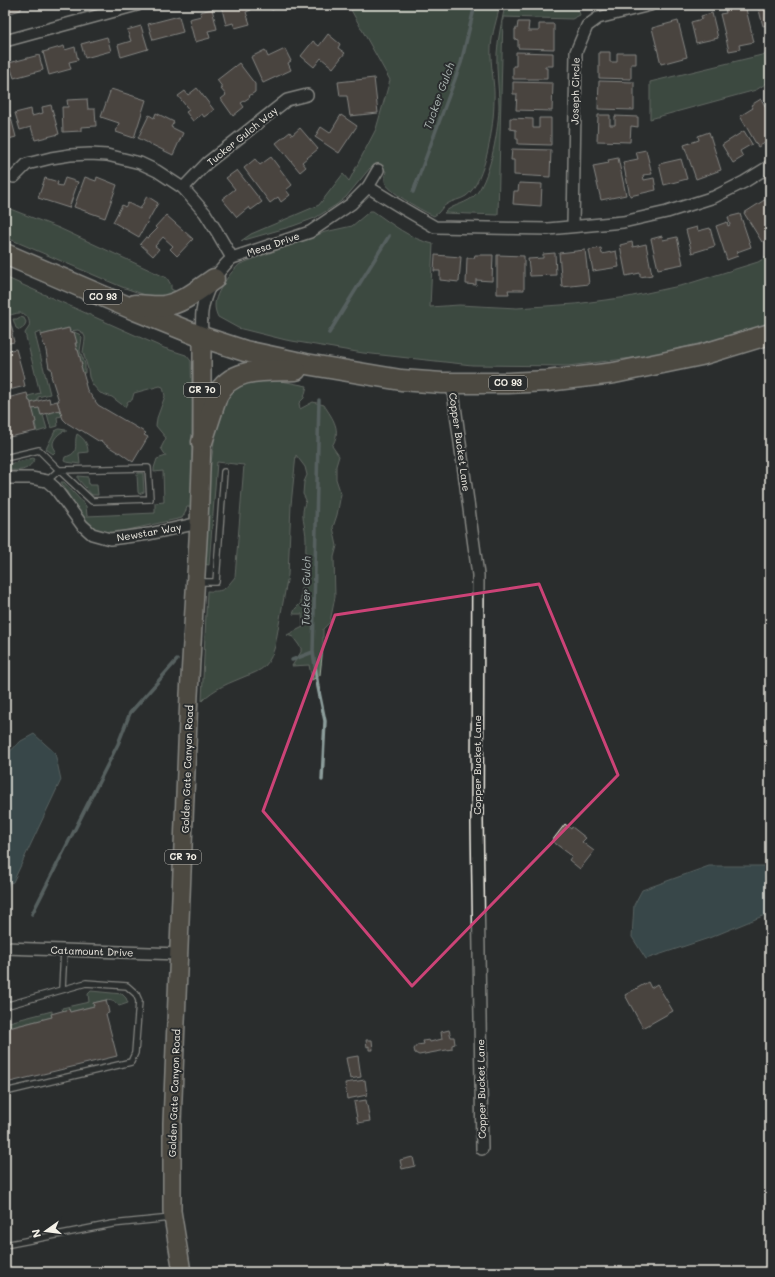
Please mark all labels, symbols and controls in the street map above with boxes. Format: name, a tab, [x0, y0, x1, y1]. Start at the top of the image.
street label: Joseph Circle	[567, 57, 583, 125]
water label: Tucker Gulch	[420, 60, 458, 131]
street label: Tucker Gulch Way	[204, 103, 280, 169]
street label: Mesa Drive	[245, 228, 301, 260]
road number: CO 93	[84, 290, 122, 304]
road number: CO 93	[489, 376, 527, 390]
road number: CR 70	[184, 383, 220, 397]
street label: Copper Bucket Lane	[446, 392, 474, 492]
street label: Newstar Way	[116, 519, 182, 545]
water label: Tucker Gulch	[297, 556, 314, 626]
street label: Golden Gate Canyon Road	[178, 705, 196, 833]
street label: Copper Bucket Lane	[470, 715, 484, 815]
road number: CR 70	[165, 850, 201, 864]
street label: Catamount Drive	[50, 943, 134, 959]
street label: Golden Gate Canyon Road	[165, 1029, 183, 1157]
street label: Copper Bucket Lane	[473, 1039, 489, 1139]
north arrow	[26, 1211, 66, 1251]
text: N	[28, 1228, 44, 1239]

